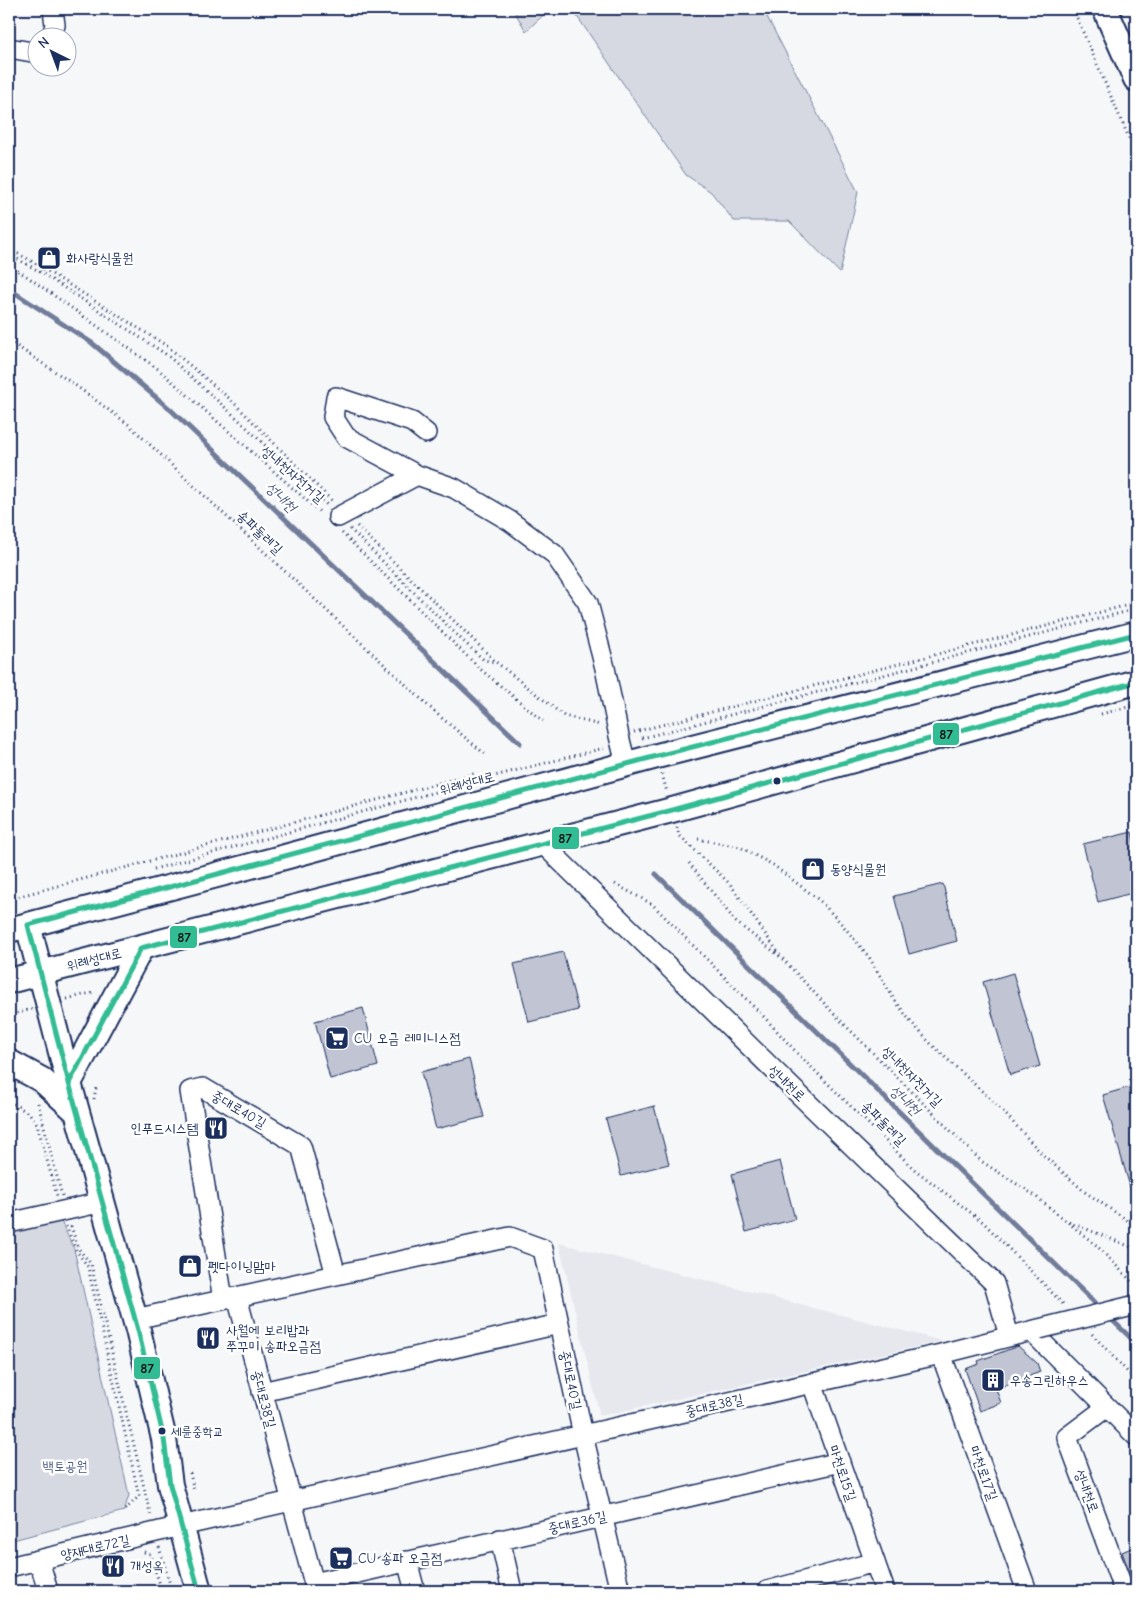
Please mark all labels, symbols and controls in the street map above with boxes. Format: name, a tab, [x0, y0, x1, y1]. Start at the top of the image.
north arrow	[28, 28, 78, 78]
text: N	[35, 33, 53, 52]
shop icon: 화사랑식물원	[36, 245, 62, 271]
place label: 화사랑식물원	[66, 250, 134, 267]
street label: 성내천자전거길	[258, 442, 328, 506]
water label: 성내천	[262, 478, 300, 516]
street label: 송파둘레길	[233, 507, 287, 558]
line badge: 87	[932, 722, 960, 746]
text: 87	[939, 726, 953, 743]
street label: 위례성대로	[438, 768, 497, 799]
unlabelled marker	[772, 776, 782, 786]
line badge: 87	[551, 826, 580, 850]
text: 87	[558, 830, 572, 847]
shop icon: 동양식물원	[800, 856, 826, 882]
place label: 동양식물원	[830, 861, 886, 878]
line badge: 87	[169, 925, 198, 949]
text: 87	[177, 929, 191, 946]
street label: 위례성대로	[65, 944, 124, 975]
supermarket icon: CU 오금 레미니스점	[324, 1025, 350, 1051]
place label: CU 오금 레미니스점	[354, 1030, 460, 1047]
street label: 성내천자전거길	[878, 1042, 946, 1110]
street label: 성내천로	[765, 1062, 809, 1105]
water label: 성내천	[886, 1081, 924, 1119]
street label: 중대로40길	[208, 1087, 270, 1132]
street label: 송파둘레길	[858, 1097, 910, 1150]
restaurant icon: 인푸드시스템	[203, 1115, 229, 1141]
place label: 인푸드시스템	[130, 1120, 199, 1137]
shop icon: 펫다이닝맘마	[177, 1253, 203, 1279]
place label: 펫다이닝맘마	[208, 1258, 276, 1275]
place label: 사월에 보리밥과 쭈꾸미 송파오금점	[226, 1322, 321, 1355]
restaurant icon: 사월에 보리밥과 쭈꾸미 송파오금점	[195, 1325, 221, 1351]
street label: 중대로40길	[556, 1349, 585, 1412]
line badge: 87	[133, 1356, 161, 1380]
text: 87	[140, 1360, 154, 1377]
building icon: 우송그린하우스	[980, 1367, 1006, 1393]
street label: 중대로38길	[248, 1368, 280, 1431]
place label: 우송그린하우스	[1010, 1372, 1089, 1389]
street label: 중대로38길	[683, 1390, 746, 1420]
place label: 세륜중학교	[171, 1424, 223, 1439]
marker: 세륜중학교	[157, 1426, 167, 1436]
street label: 마천로15길	[825, 1443, 860, 1504]
street label: 마천로17길	[966, 1443, 1002, 1504]
park label: 백토공원	[42, 1458, 88, 1475]
street label: 성내천로	[1071, 1467, 1102, 1515]
street label: 중대로36길	[546, 1507, 609, 1537]
street label: 양재대로72길	[59, 1531, 132, 1564]
supermarket icon: CU 송파 오금점	[328, 1545, 354, 1571]
place label: CU 송파 오금점	[358, 1550, 442, 1567]
restaurant icon: 개성옥	[100, 1553, 126, 1579]
place label: 개성옥	[130, 1558, 164, 1575]

